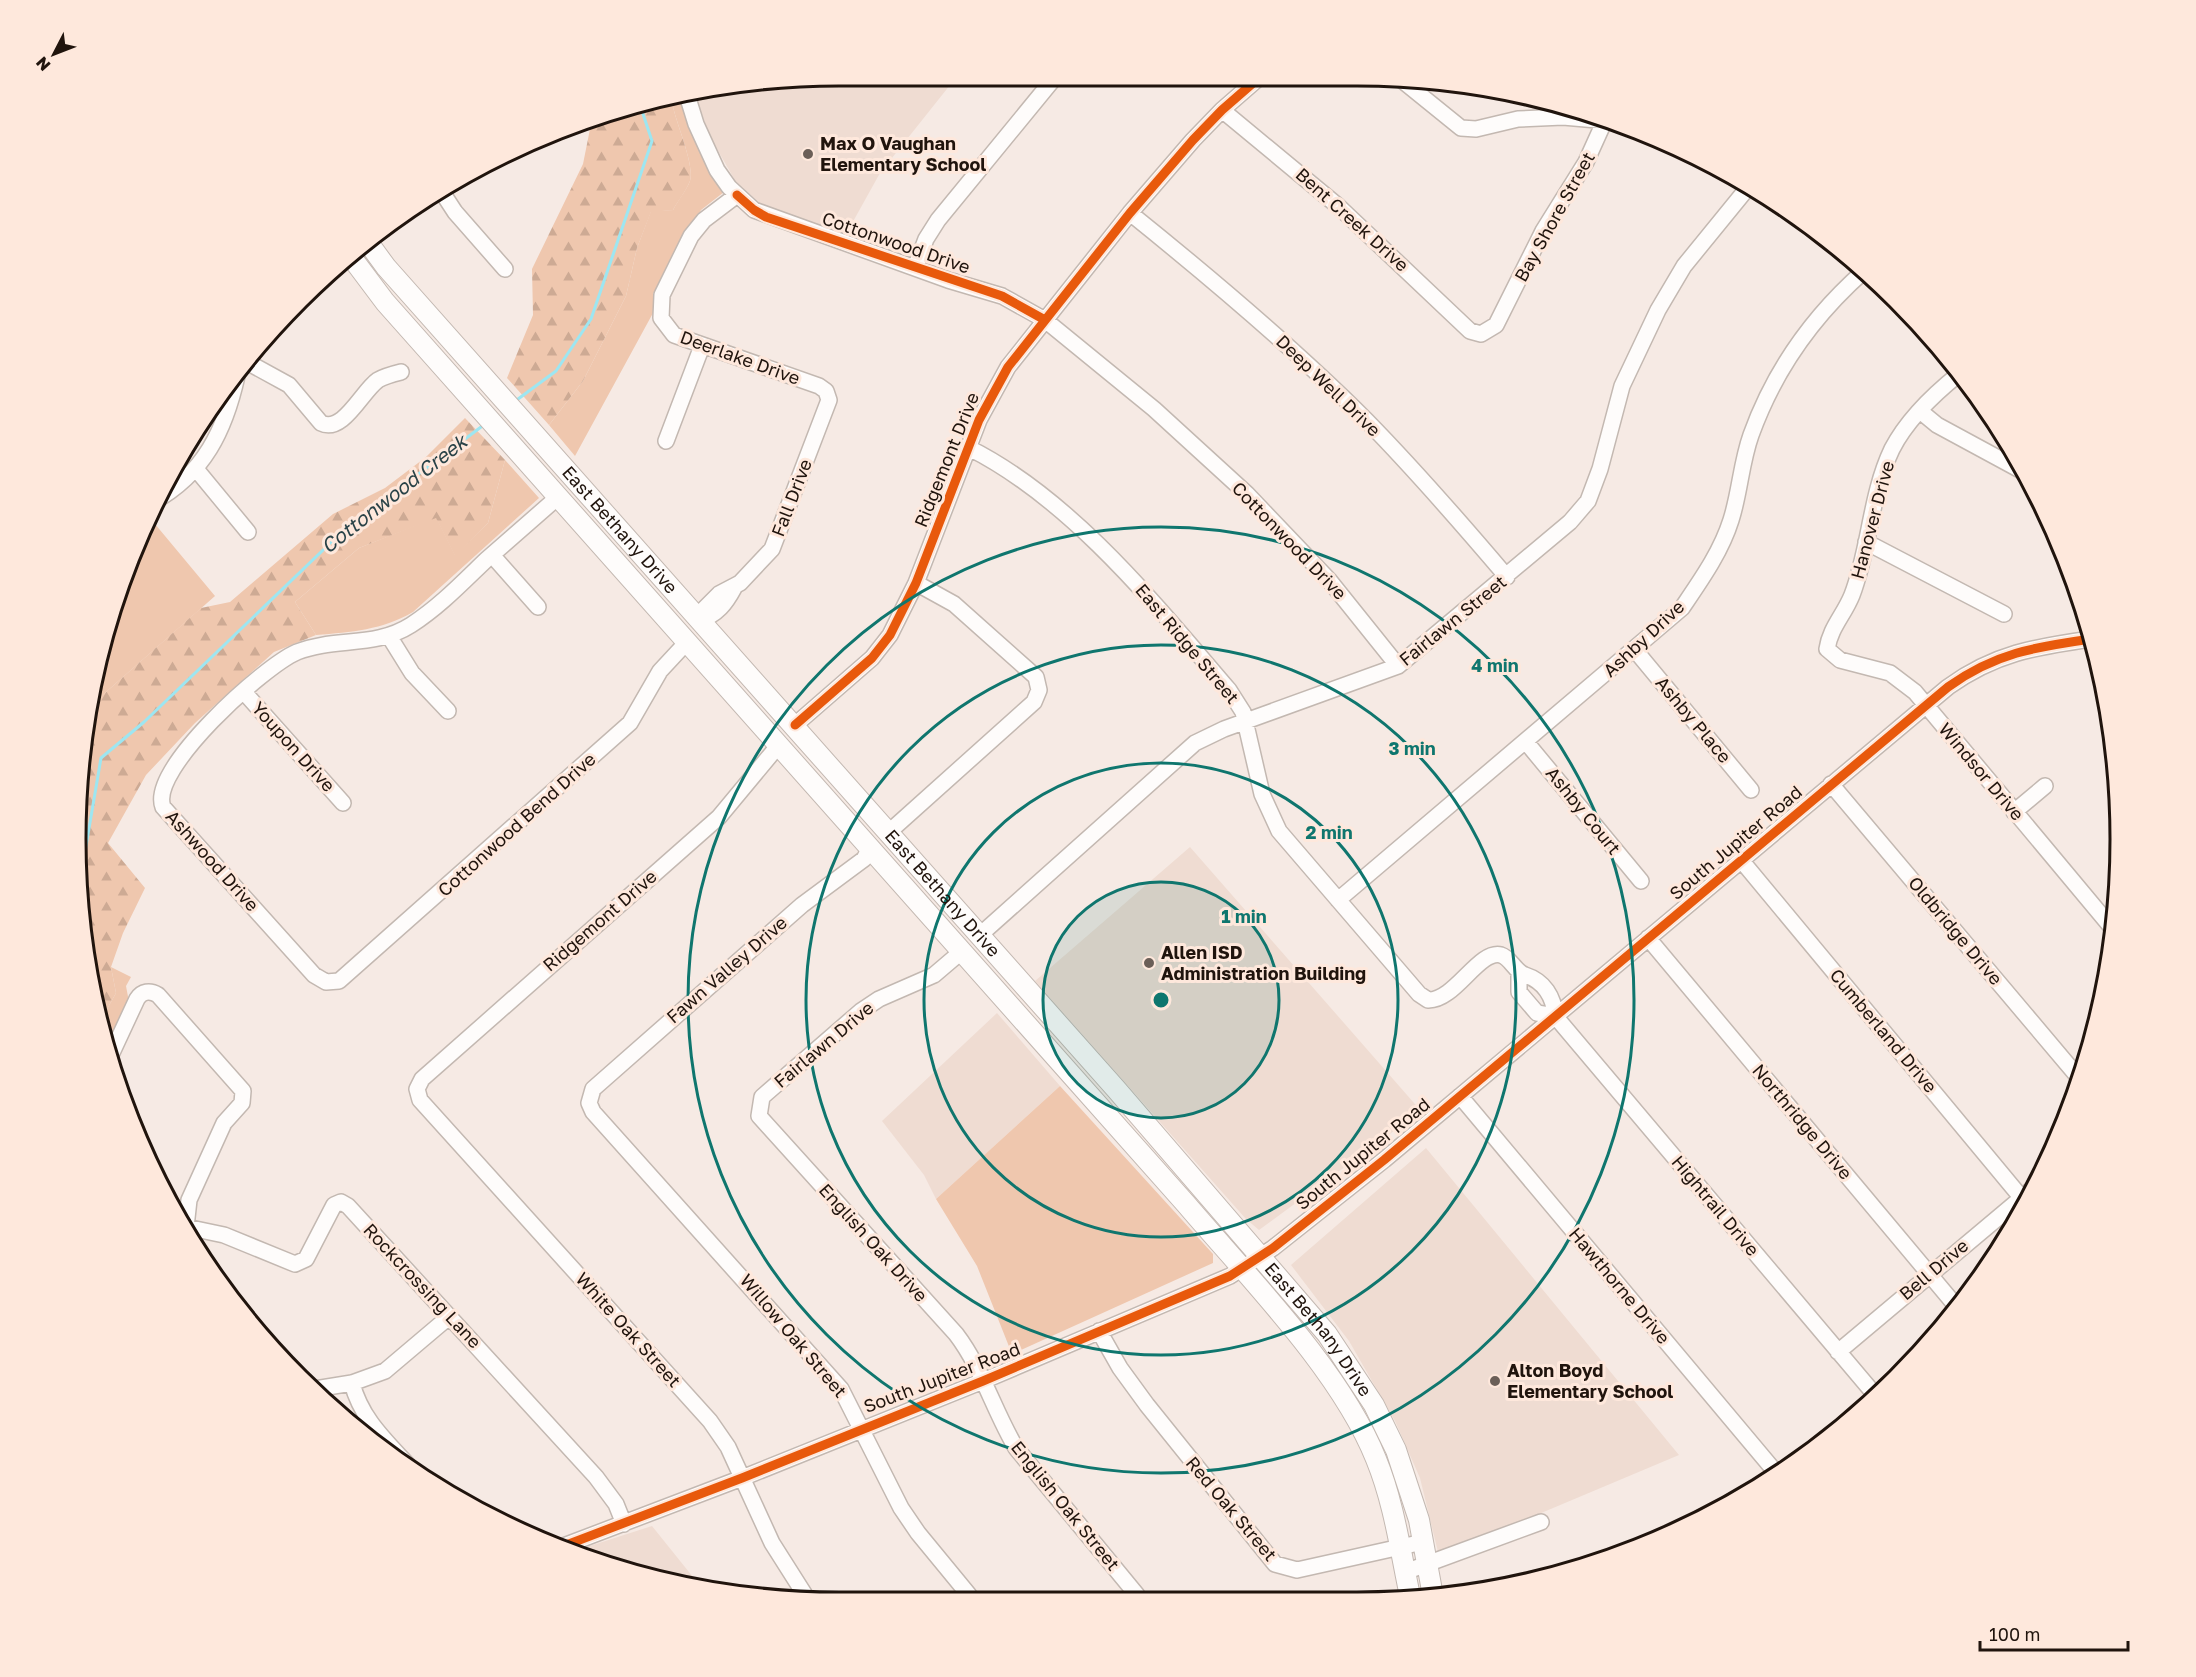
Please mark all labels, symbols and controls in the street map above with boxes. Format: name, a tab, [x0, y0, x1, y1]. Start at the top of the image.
north arrow	[24, 24, 84, 84]
text: N	[31, 53, 54, 75]
place label: Max O Vaughan Elementary School	[820, 132, 986, 175]
marker: Max O Vaughan Elementary School	[801, 147, 815, 161]
street label: Bay Shore Street	[1509, 148, 1599, 285]
street label: Bent Creek Drive	[1292, 163, 1414, 276]
street label: Cottonwood Drive	[819, 206, 973, 278]
street label: Deerlake Drive	[677, 325, 803, 389]
street label: Deep Well Drive	[1272, 330, 1385, 441]
street label: Ridgemont Drive	[909, 389, 983, 530]
water label: Cottonwood Creek	[316, 427, 473, 558]
street label: Fall Drive	[766, 456, 816, 539]
street label: Hanover Drive	[1846, 458, 1898, 581]
street label: East Bethany Drive	[558, 461, 683, 598]
street label: Cottonwood Drive	[1228, 477, 1352, 604]
street label: Fairlawn Street	[1394, 570, 1510, 670]
street label: East Ridge Street	[1131, 579, 1244, 708]
street label: Ashby Drive	[1598, 595, 1688, 681]
text: 4 min	[1471, 654, 1519, 676]
street label: Ashby Place	[1651, 672, 1736, 767]
street label: Youpon Drive	[247, 697, 340, 796]
street label: Windsor Drive	[1935, 718, 2029, 825]
text: 3 min	[1388, 737, 1436, 759]
street label: Cottonwood Bend Drive	[433, 748, 600, 901]
street label: Ashby Court	[1542, 762, 1626, 859]
street label: South Jupiter Road	[1665, 780, 1806, 904]
street label: Ashwood Drive	[162, 805, 264, 915]
text: 2 min	[1305, 821, 1353, 843]
street label: East Bethany Drive	[881, 824, 1005, 961]
street label: Ridgemont Drive	[538, 865, 661, 976]
street label: Oldbridge Drive	[1904, 872, 2007, 989]
text: 1 min	[1221, 905, 1267, 927]
street label: Fawn Valley Drive	[662, 911, 791, 1027]
place label: Allen ISD Administration Building	[1161, 941, 1366, 984]
marker: Allen ISD Administration Building	[1142, 956, 1156, 970]
street label: Cumberland Drive	[1826, 964, 1942, 1097]
centre of rings	[1151, 990, 1171, 1010]
street label: Fairlawn Drive	[769, 996, 877, 1092]
street label: Northridge Drive	[1748, 1059, 1857, 1183]
street label: South Jupiter Road	[1291, 1092, 1434, 1214]
street label: Hightrail Drive	[1667, 1151, 1764, 1260]
street label: English Oak Drive	[815, 1179, 933, 1306]
street label: Rockcrossing Lane	[359, 1218, 486, 1352]
street label: Hawthorne Drive	[1565, 1223, 1675, 1348]
street label: Bell Drive	[1894, 1234, 1972, 1304]
street label: East Bethany Drive	[1260, 1258, 1377, 1400]
street label: White Oak Street	[571, 1267, 686, 1391]
street label: Willow Oak Street	[736, 1269, 852, 1402]
street label: South Jupiter Road	[860, 1337, 1023, 1417]
place label: Alton Boyd Elementary School	[1507, 1359, 1673, 1402]
marker: Alton Boyd Elementary School	[1488, 1374, 1502, 1388]
street label: English Oak Street	[1007, 1436, 1125, 1575]
street label: Red Oak Street	[1182, 1452, 1282, 1565]
scale bar	[1980, 1614, 2128, 1652]
text: 100 m	[1989, 1623, 2040, 1645]

